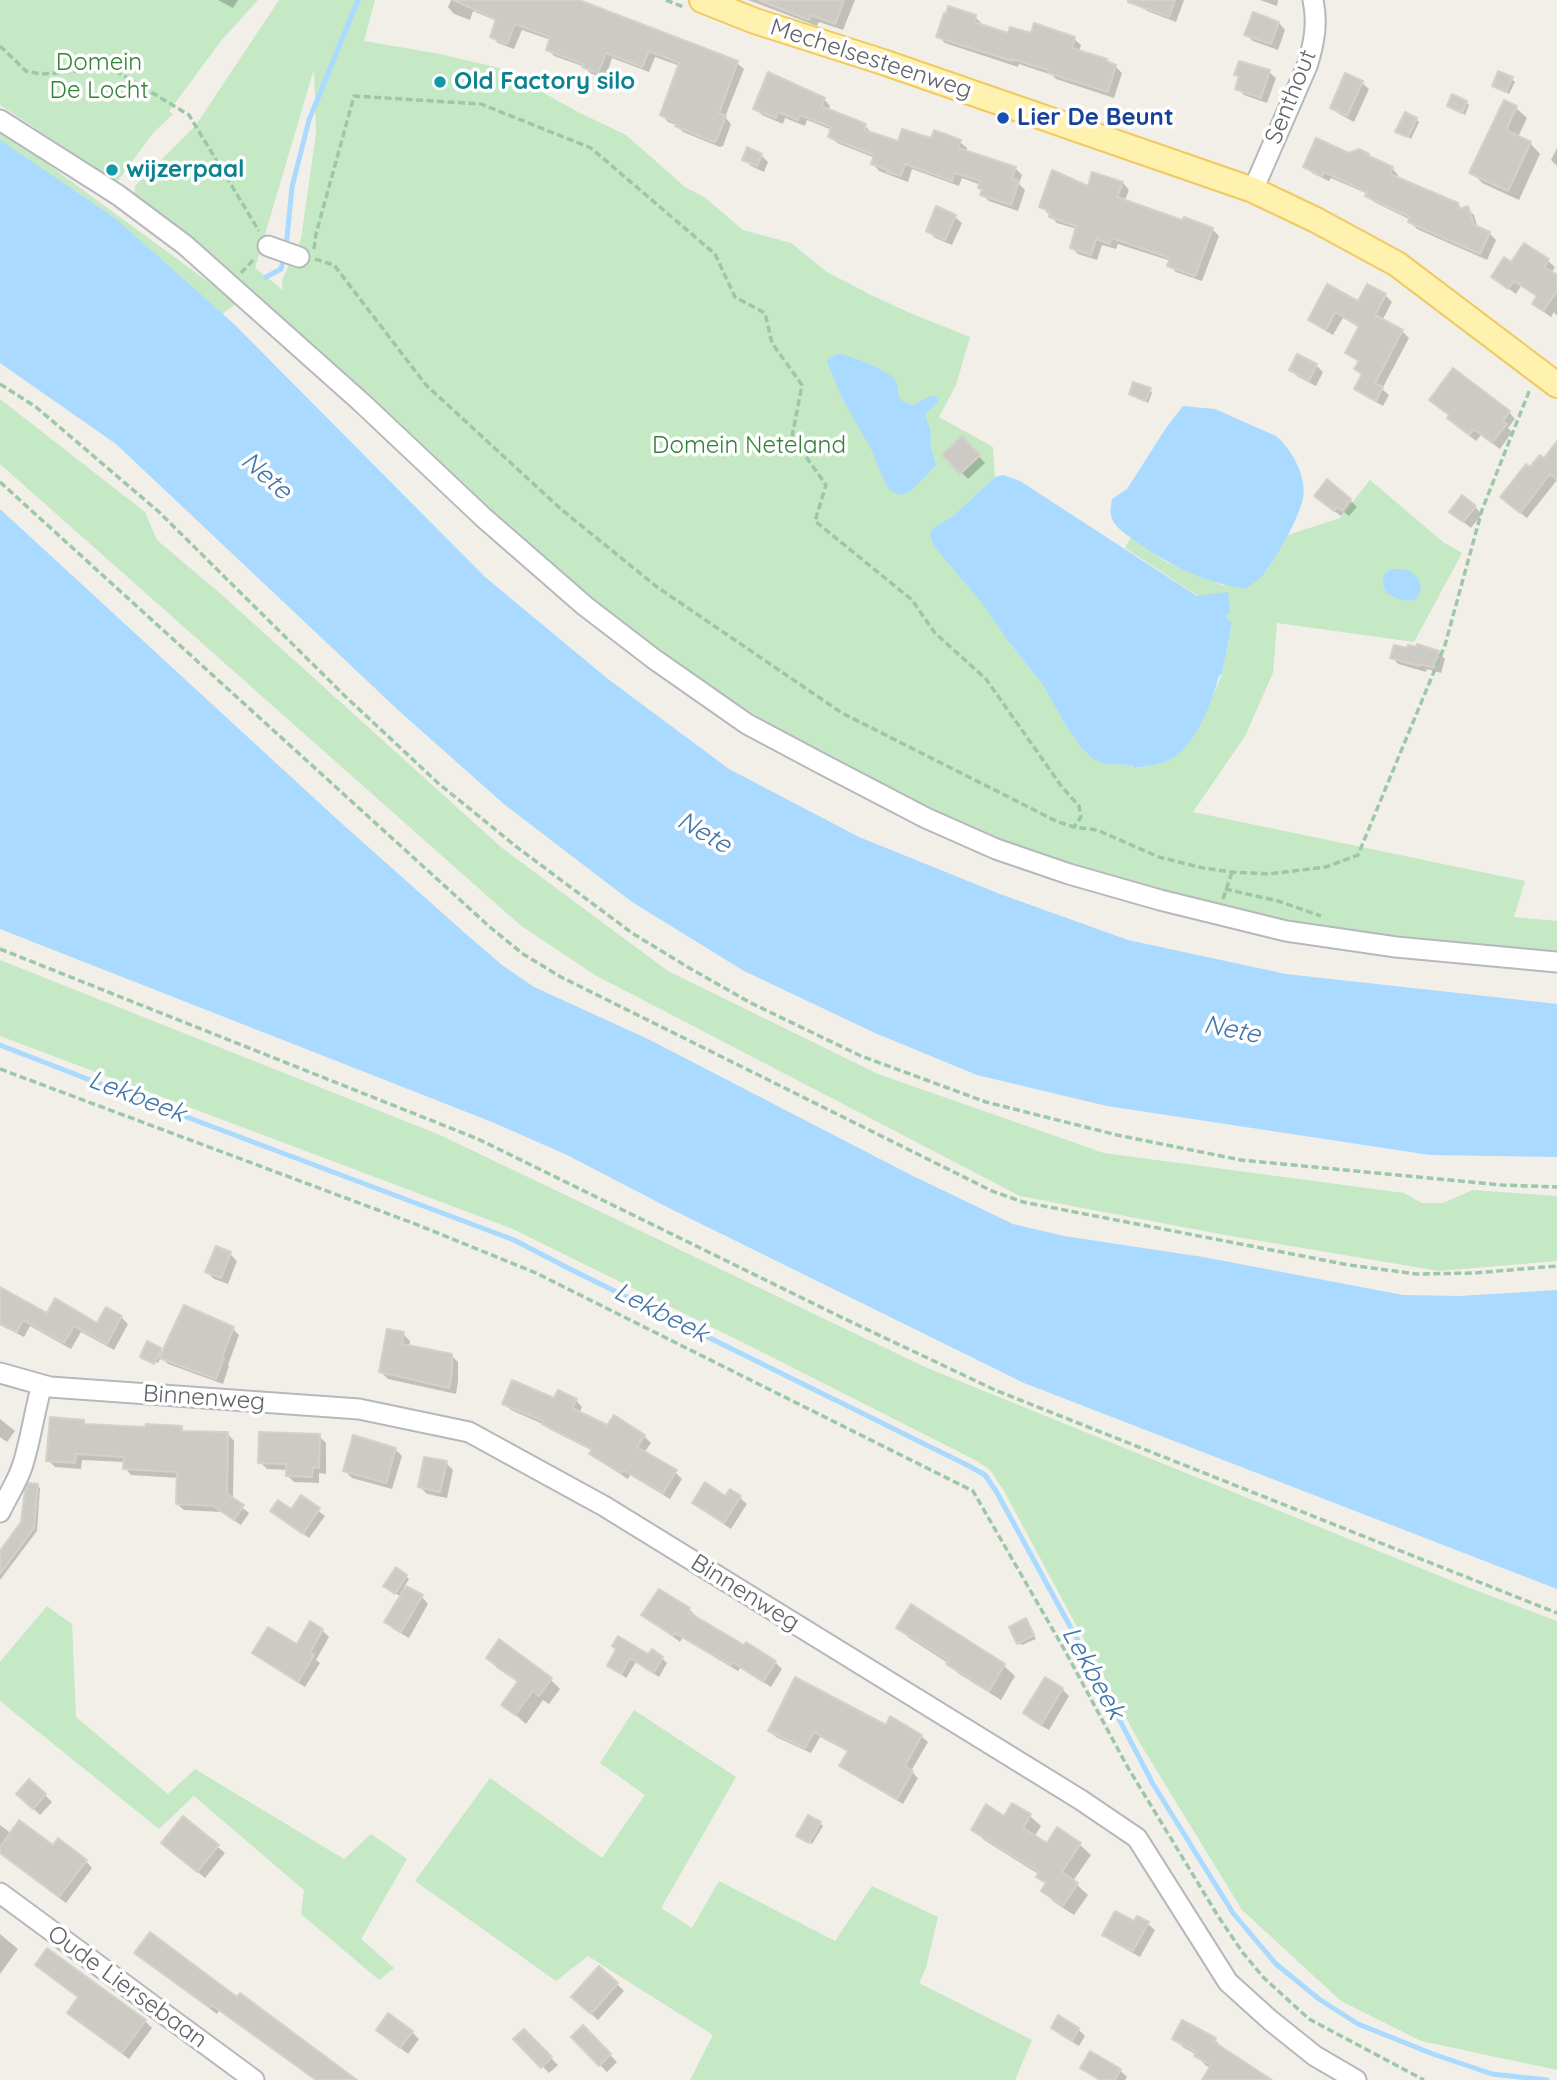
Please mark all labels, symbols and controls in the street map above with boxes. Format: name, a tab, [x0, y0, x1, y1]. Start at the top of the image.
street label: Mechelsesteenweg	[767, 13, 975, 105]
street label: Senthout	[1259, 46, 1323, 148]
park label: Domein De Locht	[49, 49, 149, 105]
place label: Old Factory silo	[454, 68, 635, 96]
marker: Old Factory silo	[432, 74, 448, 90]
place label: Lier De Beunt	[1017, 104, 1174, 132]
marker: Lier De Beunt	[995, 110, 1011, 126]
place label: wijzerpaal	[126, 156, 245, 184]
marker: wijzerpaal	[104, 162, 120, 178]
park label: Domein Neteland	[652, 432, 846, 460]
water label: Nete	[234, 446, 298, 506]
water label: Nete	[672, 805, 736, 861]
water label: Nete	[1201, 1009, 1263, 1051]
water label: Lekbeek	[84, 1064, 190, 1130]
water label: Lekbeek	[609, 1276, 713, 1350]
street label: Binnenweg	[142, 1379, 266, 1417]
street label: Binnenweg	[685, 1548, 805, 1638]
water label: Lekbeek	[1055, 1621, 1131, 1725]
street label: Oude Liersebaan	[42, 1920, 212, 2054]

